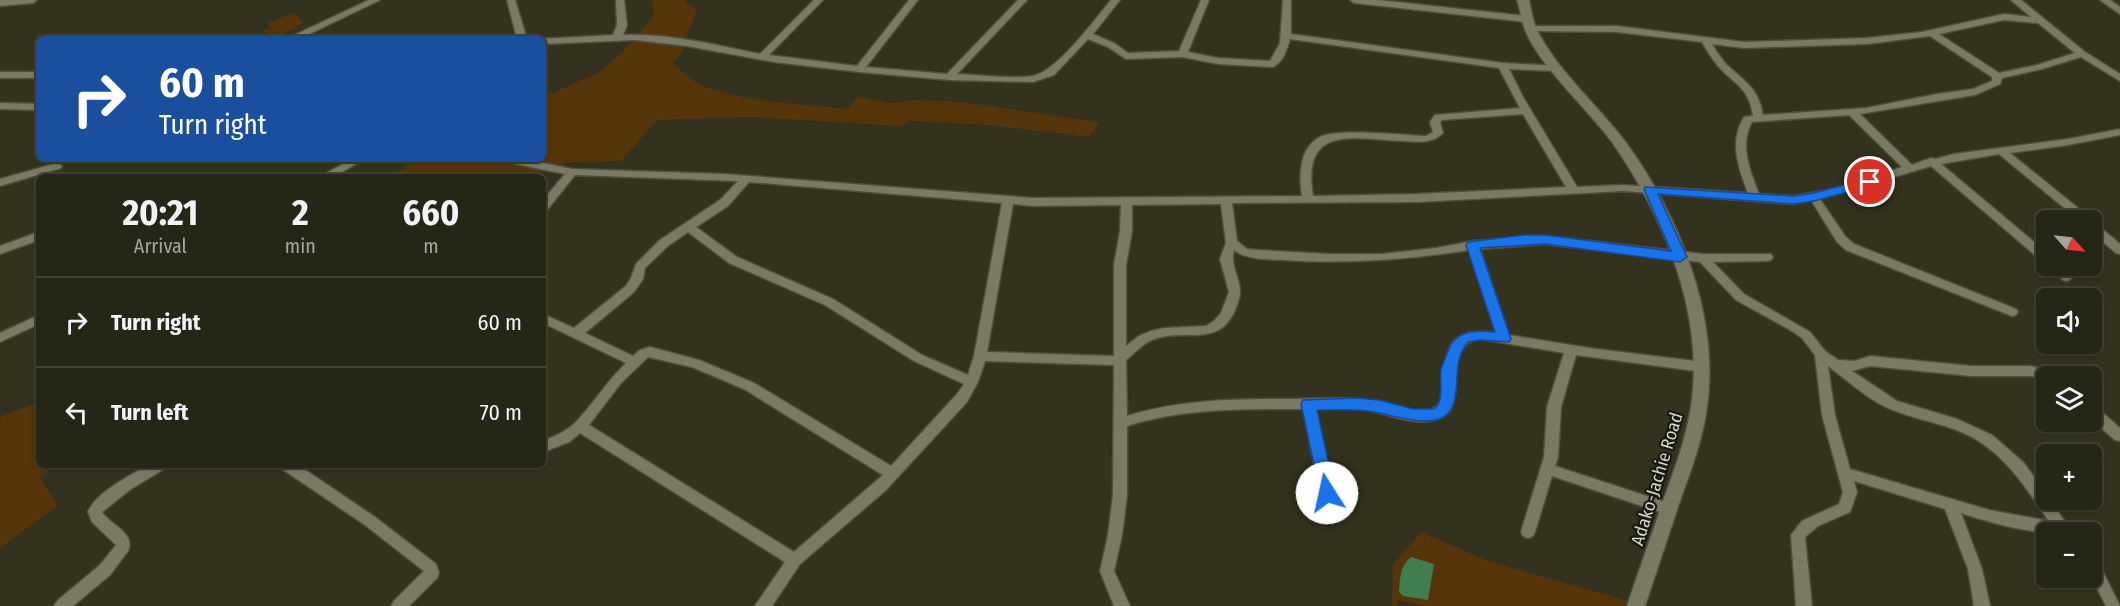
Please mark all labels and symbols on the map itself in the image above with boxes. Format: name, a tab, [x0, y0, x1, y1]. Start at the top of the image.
pin	[1844, 156, 1895, 207]
north arrow	[2036, 210, 2102, 276]
street label: Adako-Jachie Road	[1626, 410, 1688, 548]
position arrow	[1295, 461, 1359, 525]

